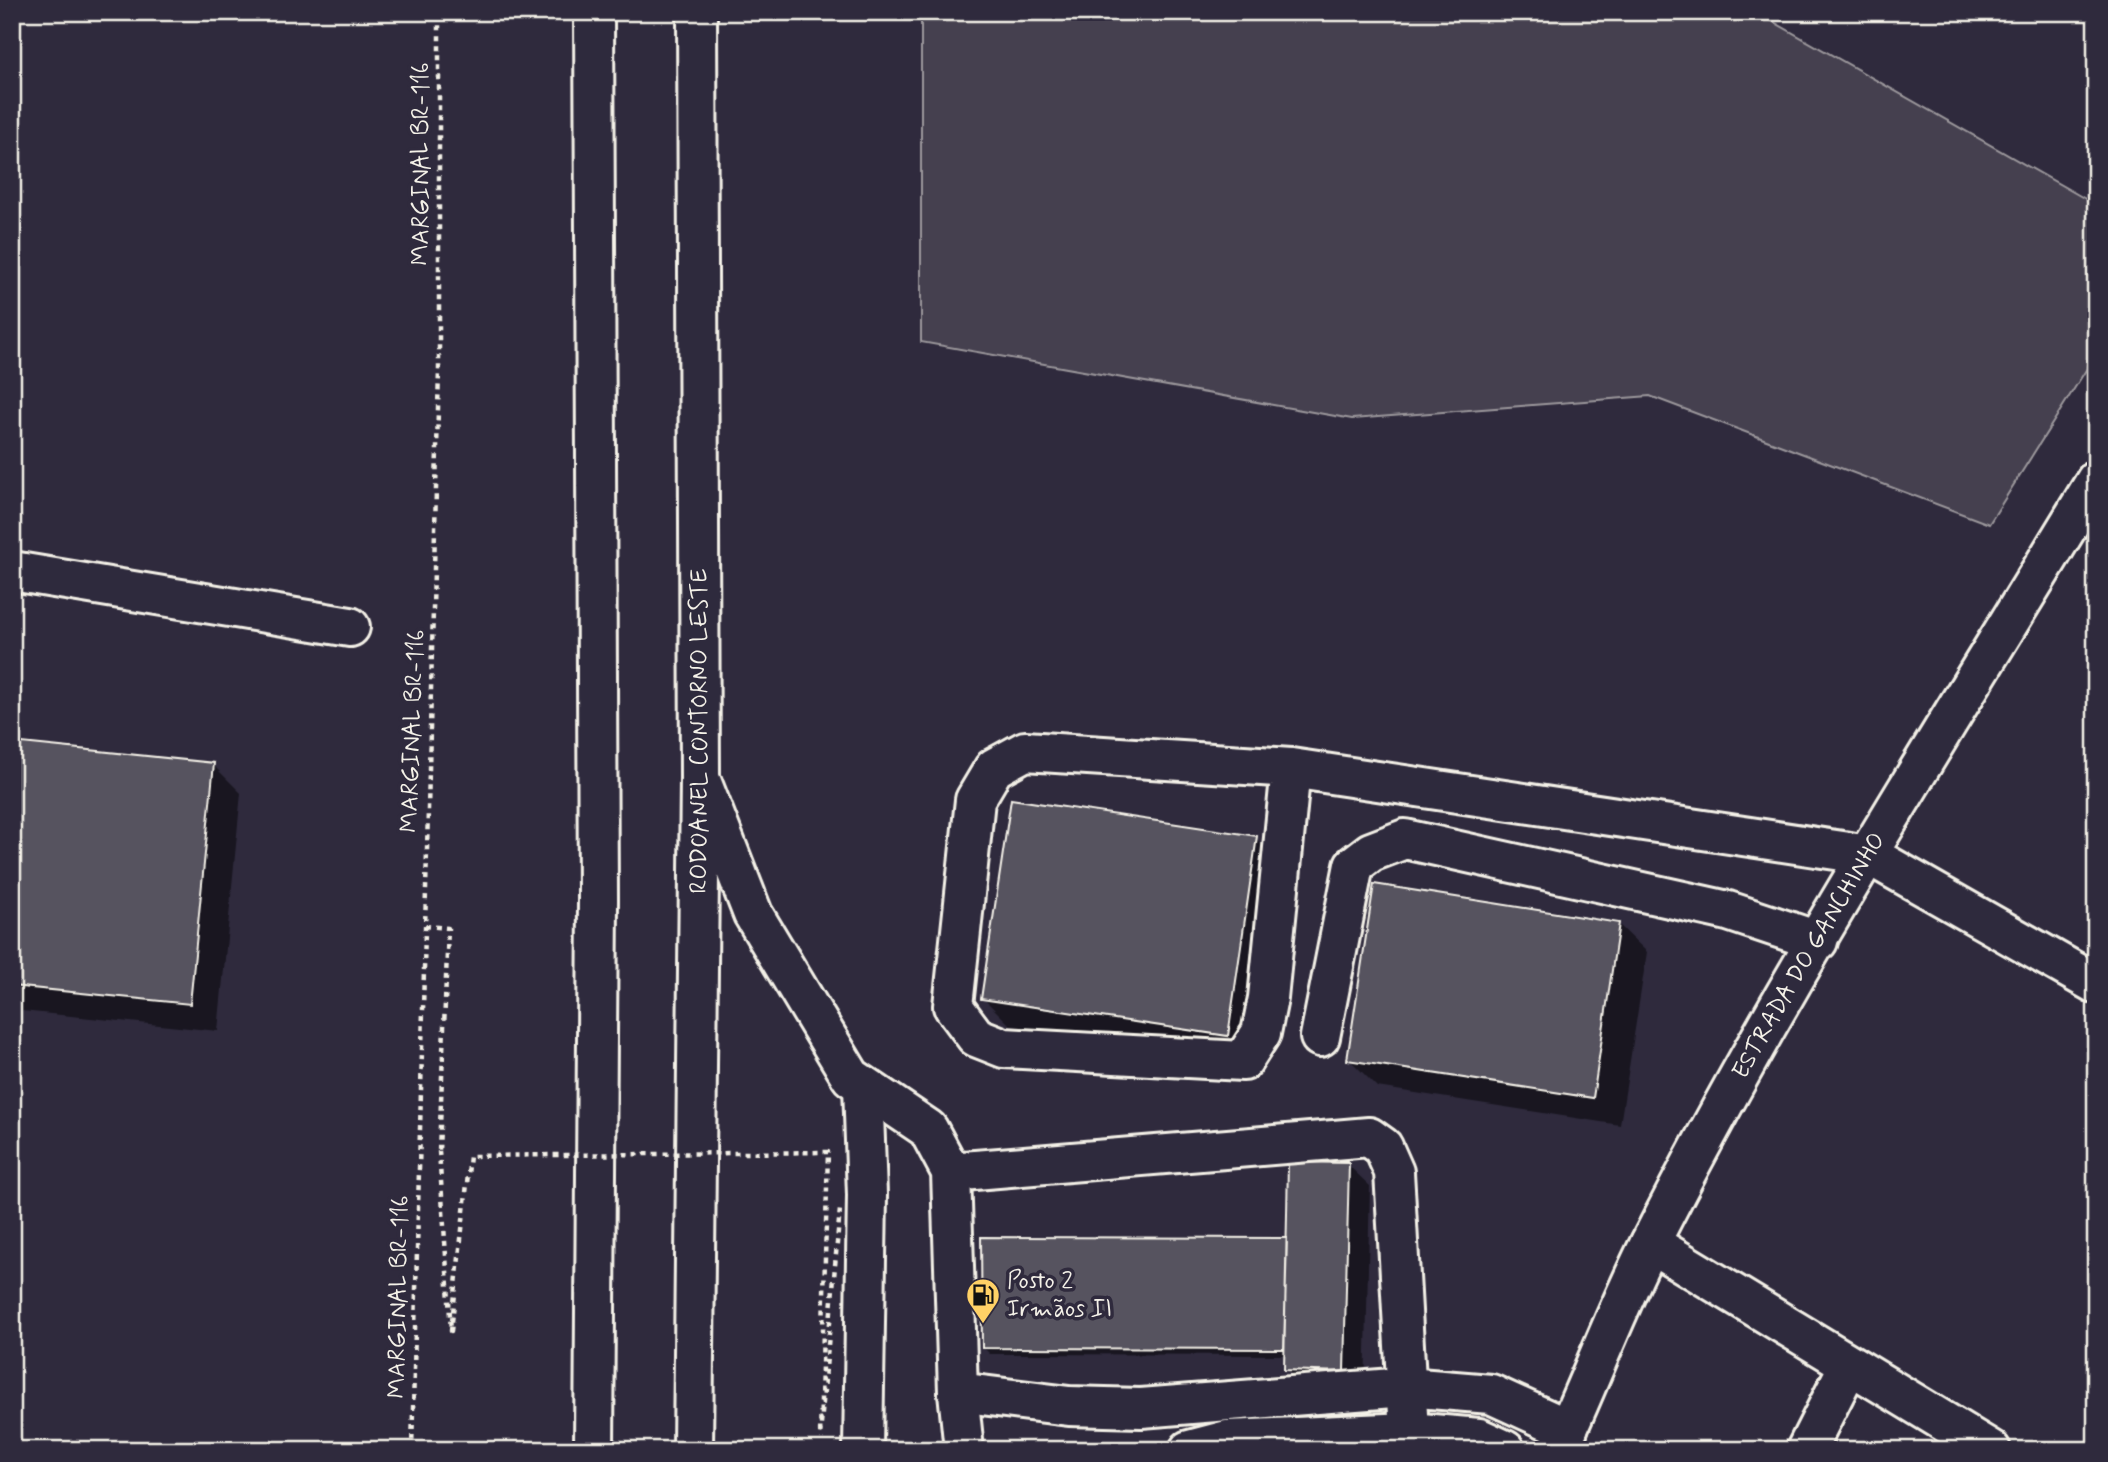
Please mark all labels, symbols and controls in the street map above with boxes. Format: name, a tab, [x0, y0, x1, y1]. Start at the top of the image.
street label: MARGINAL BR-116	[406, 62, 437, 266]
street label: RODOANEL CONTORNO LESTE	[683, 568, 716, 894]
street label: MARGINAL BR-116	[394, 629, 432, 833]
street label: ESTRADA DO GANCHINHO	[1725, 827, 1893, 1084]
street label: MARGINAL BR-116	[382, 1195, 416, 1399]
place label: Posto 2 Irmãos II	[1007, 1266, 1112, 1325]
fuel station icon: Posto 2 Irmãos II	[964, 1276, 1002, 1325]

